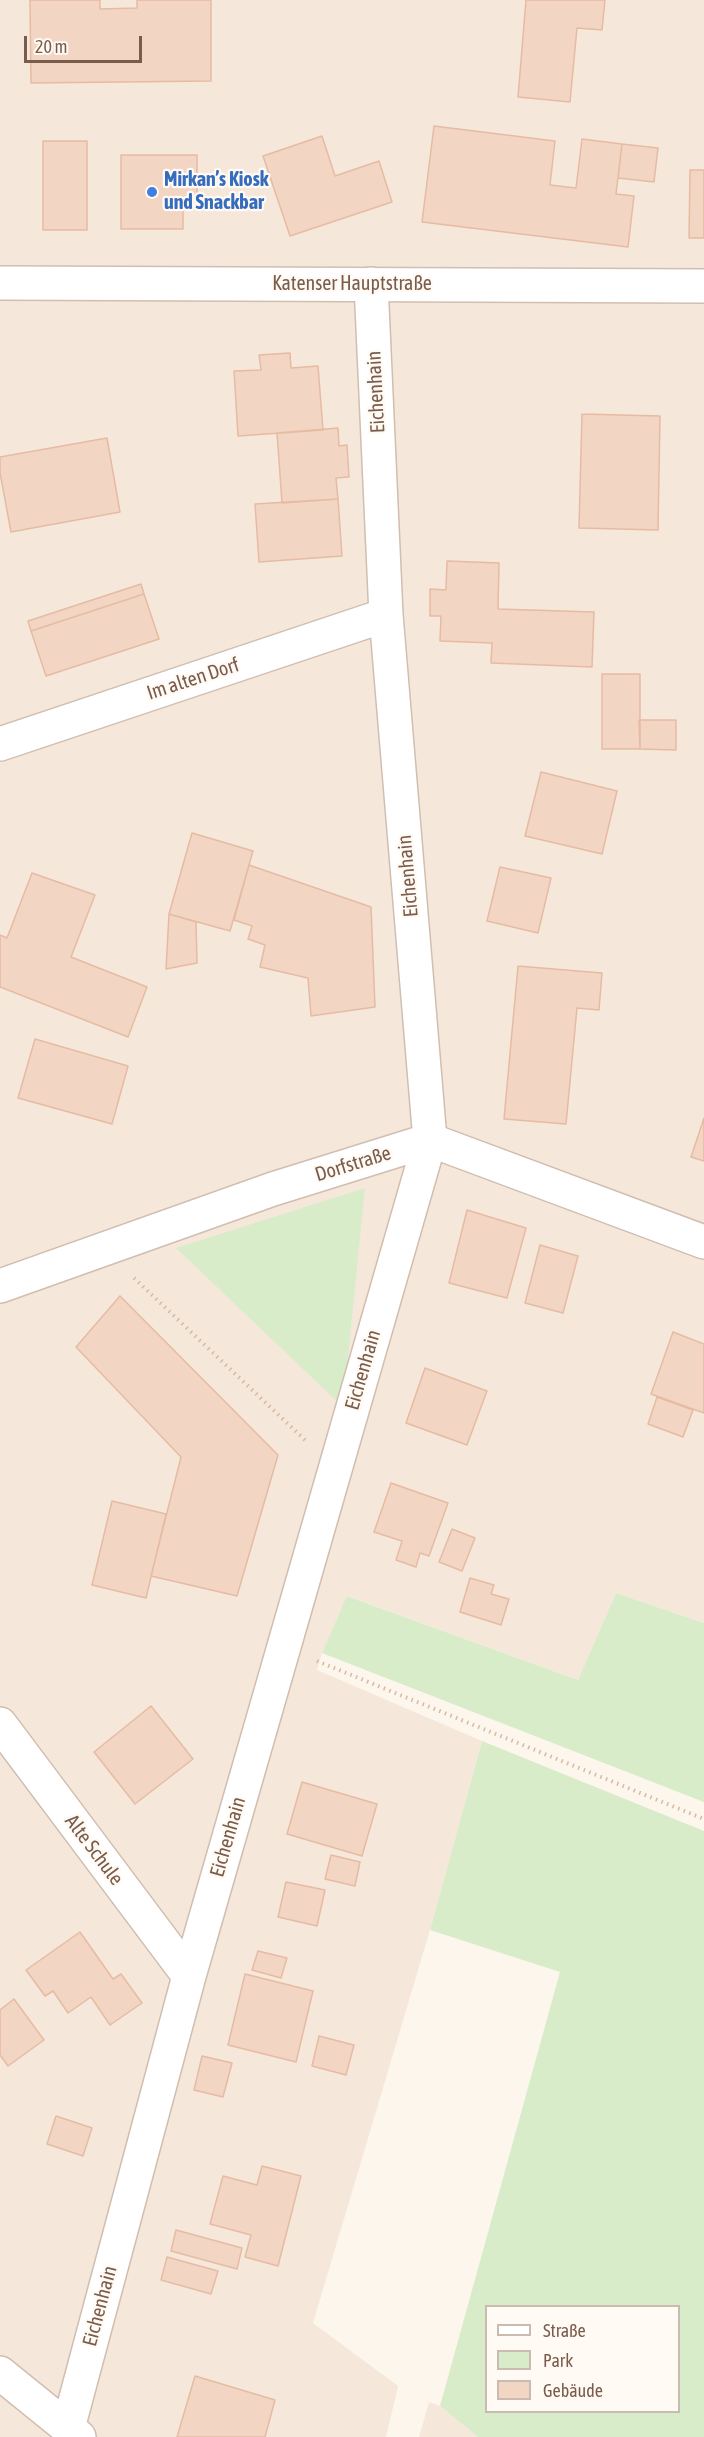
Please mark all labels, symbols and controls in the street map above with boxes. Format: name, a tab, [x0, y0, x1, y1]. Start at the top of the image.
scale bar	[27, 24, 146, 62]
text: 20 m	[35, 36, 67, 57]
place label: Mirkan’s Kiosk und Snackbar	[164, 168, 269, 215]
marker: Mirkan’s Kiosk und Snackbar	[145, 185, 159, 199]
street label: Katenser Hauptstraße	[272, 272, 432, 296]
street label: Eichenhain	[362, 350, 390, 434]
street label: Im alten Dorf	[144, 653, 242, 705]
street label: Eichenhain	[392, 834, 424, 918]
street label: Dorfstraße	[312, 1141, 394, 1187]
street label: Eichenhain	[340, 1327, 386, 1413]
street label: Eichenhain	[205, 1794, 251, 1880]
street label: Alte Schule	[60, 1810, 128, 1890]
street label: Eichenhain	[78, 2263, 122, 2349]
legend	[485, 2305, 680, 2413]
text: Straße	[543, 2320, 586, 2341]
text: Park	[543, 2350, 573, 2371]
text: Gebäude	[543, 2380, 603, 2401]

